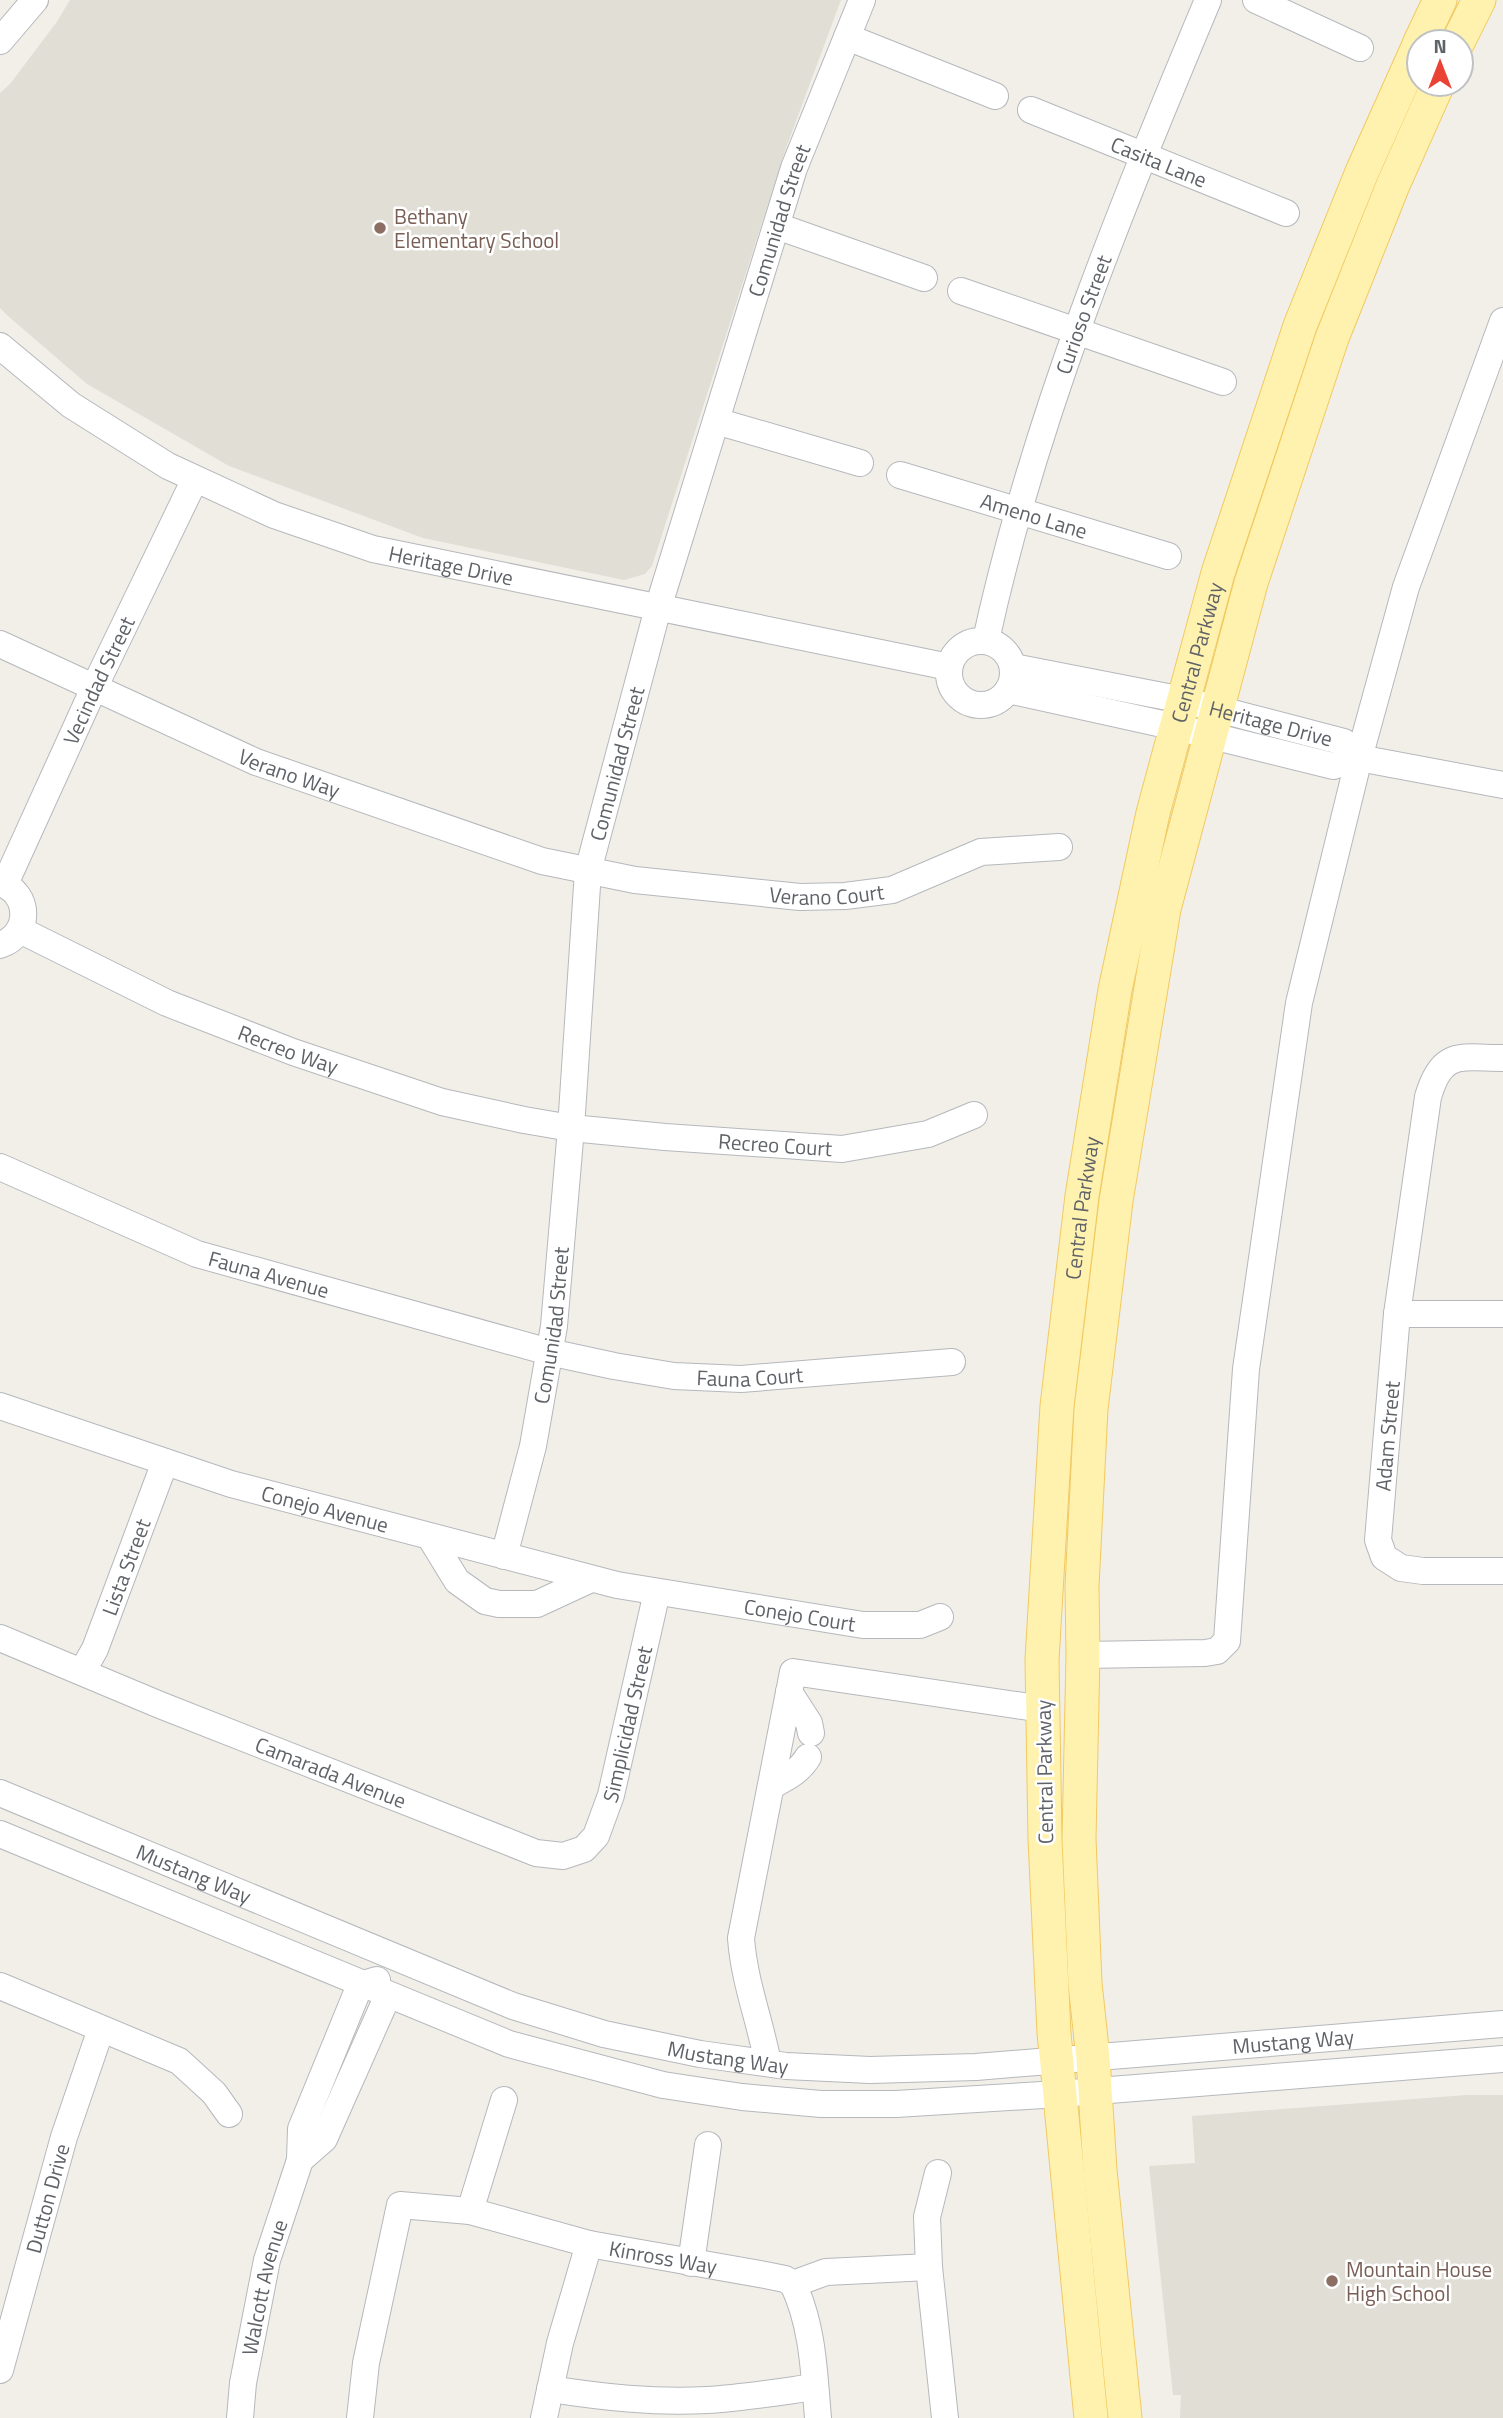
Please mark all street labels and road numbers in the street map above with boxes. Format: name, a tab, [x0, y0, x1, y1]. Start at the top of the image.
street label: Casita Lane	[1106, 128, 1212, 196]
street label: Comunidad Street	[739, 139, 818, 301]
street label: Curioso Street	[1047, 249, 1120, 378]
street label: Ameno Lane	[977, 484, 1091, 547]
street label: Heritage Drive	[386, 537, 516, 593]
street label: Central Parkway	[1162, 578, 1231, 726]
street label: Vecindad Street	[54, 610, 143, 750]
street label: Comunidad Street	[581, 682, 653, 844]
street label: Heritage Drive	[1206, 692, 1336, 754]
street label: Verano Way	[233, 740, 344, 806]
street label: Verano Court	[768, 875, 887, 913]
street label: Recreo Way	[233, 1016, 343, 1082]
street label: Recreo Court	[717, 1125, 834, 1164]
street label: Central Parkway	[1056, 1134, 1107, 1281]
street label: Fauna Avenue	[205, 1242, 333, 1306]
street label: Comunidad Street	[525, 1245, 577, 1406]
street label: Fauna Court	[696, 1358, 805, 1395]
street label: Adam Street	[1366, 1379, 1408, 1492]
street label: Conejo Avenue	[258, 1477, 392, 1541]
street label: Lista Street	[93, 1513, 159, 1620]
street label: Conejo Court	[742, 1590, 859, 1640]
street label: Simplicidad Street	[594, 1642, 660, 1807]
street label: Central Parkway	[1027, 1700, 1061, 1844]
street label: Camarada Avenue	[251, 1728, 411, 1816]
street label: Mustang Way	[131, 1835, 256, 1912]
street label: Mustang Way	[1231, 2020, 1355, 2062]
street label: Mustang Way	[665, 2032, 791, 2082]
street label: Dutton Drive	[17, 2140, 77, 2257]
street label: Walcott Avenue	[233, 2215, 295, 2358]
street label: Kinross Way	[607, 2232, 720, 2282]

